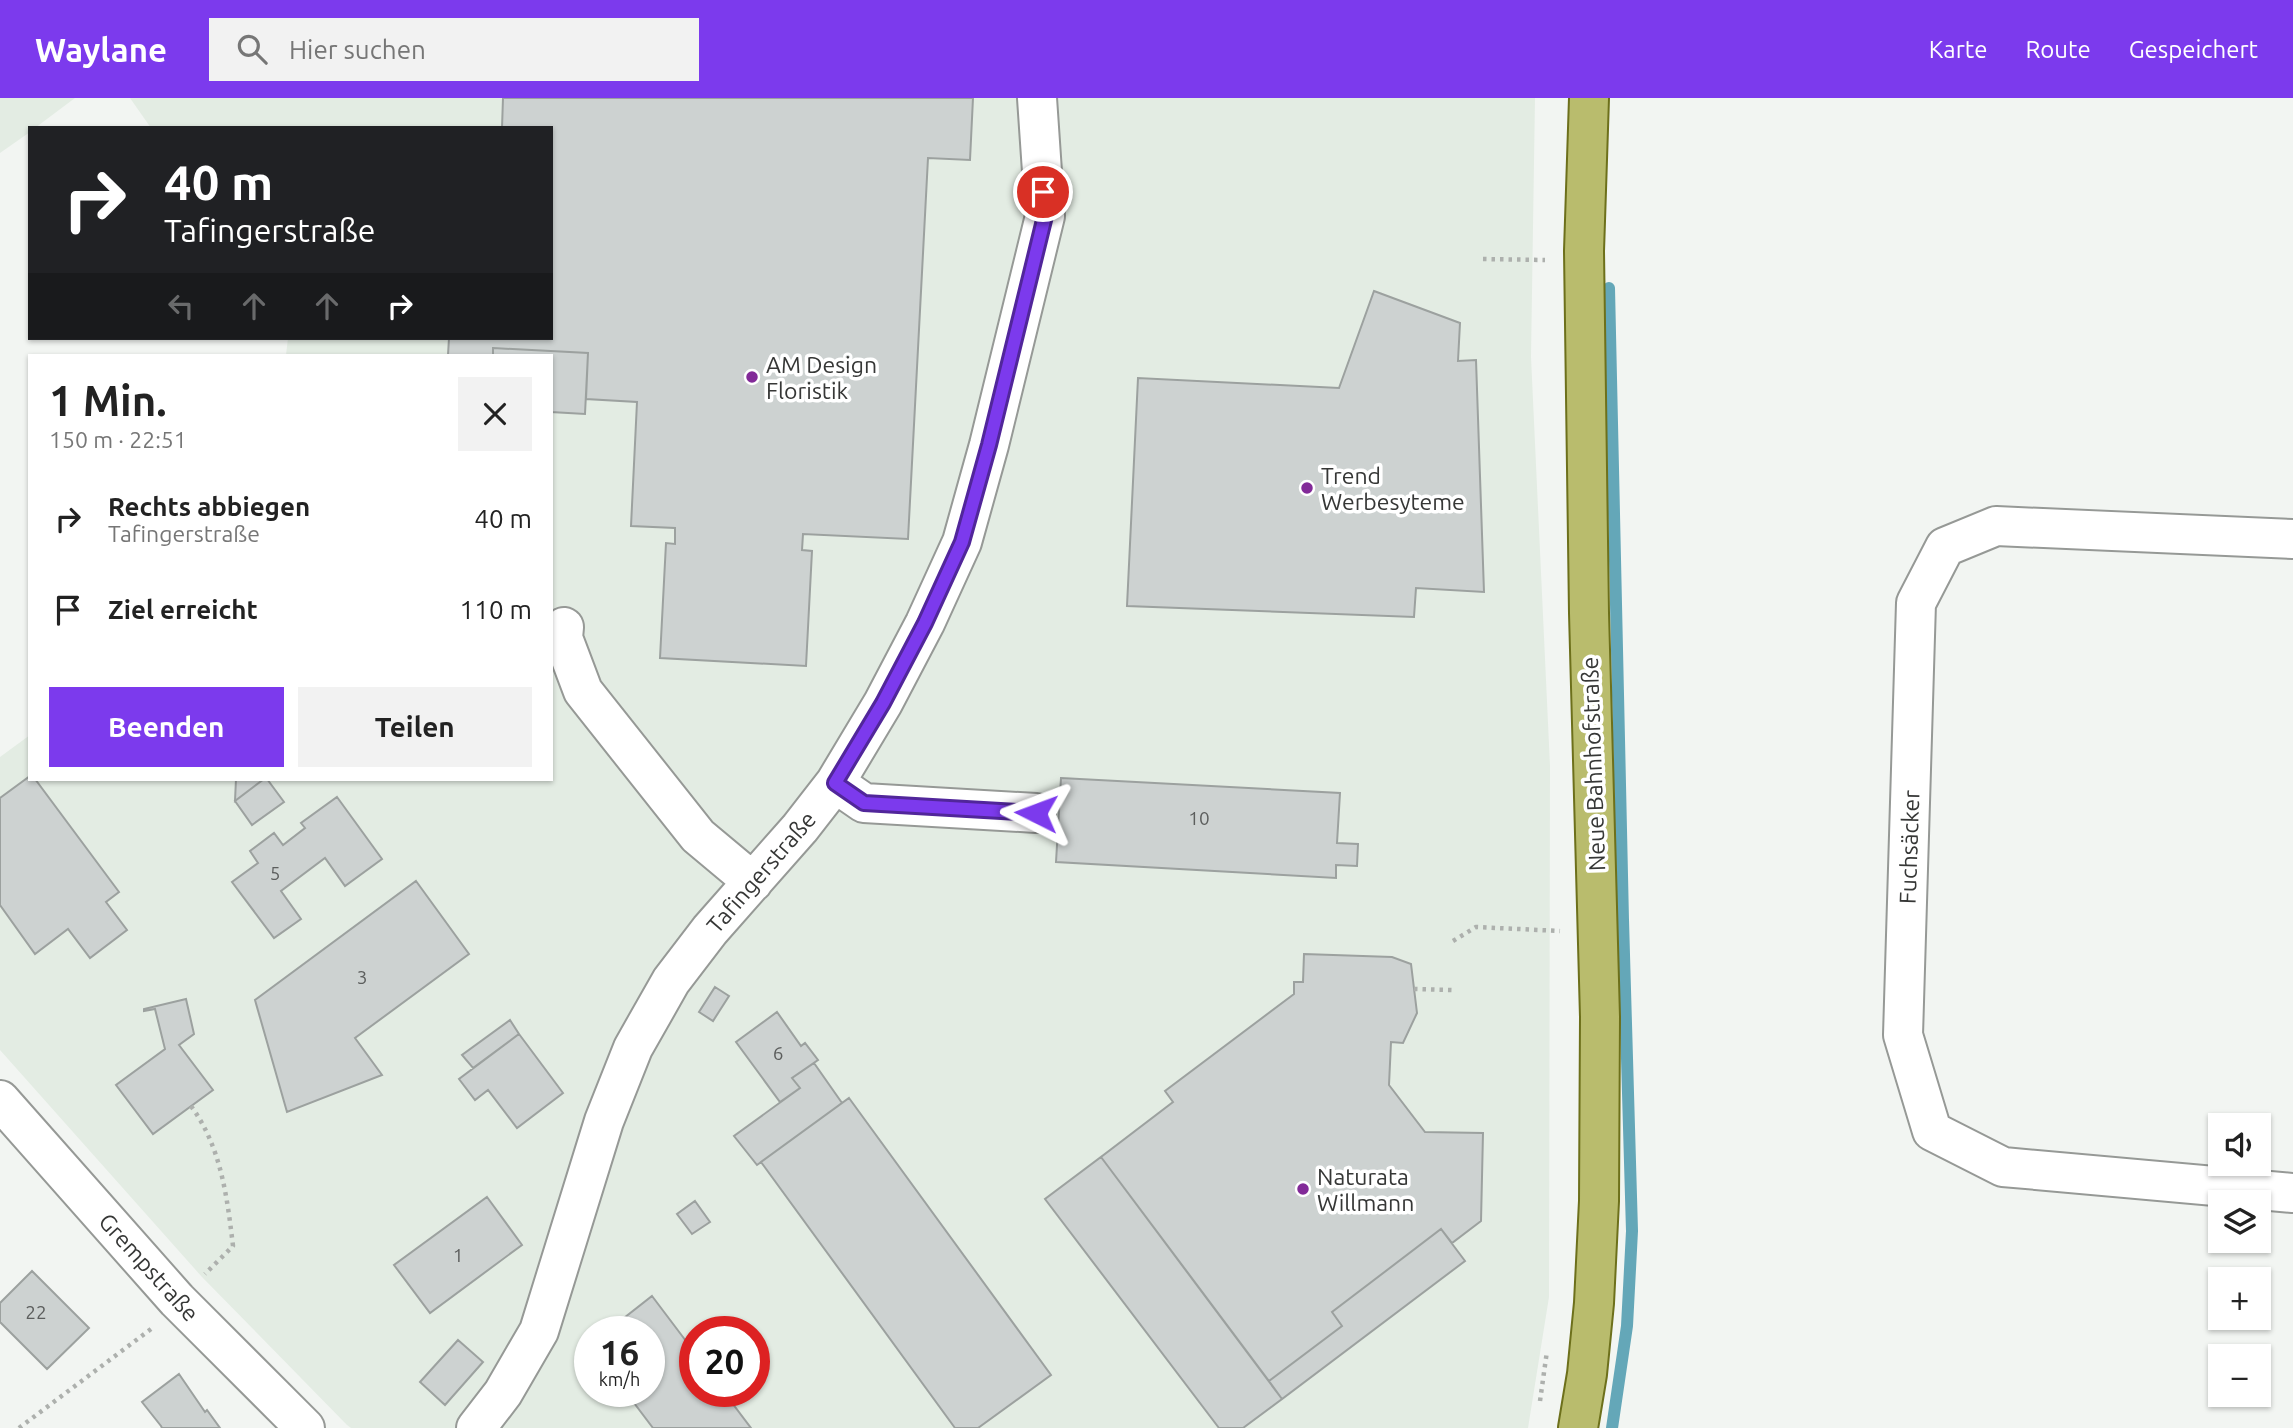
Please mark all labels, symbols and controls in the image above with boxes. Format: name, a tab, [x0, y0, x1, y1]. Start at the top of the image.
search box	[209, 18, 699, 81]
icon: search	[233, 30, 271, 68]
text: Waylane	[35, 31, 167, 68]
text: Hier suchen	[289, 35, 426, 64]
text: Karte	[1929, 36, 1987, 63]
text: Route	[2025, 36, 2091, 63]
text: Gespeichert	[2129, 36, 2258, 63]
icon: right	[49, 154, 140, 245]
text: 40 m	[164, 154, 273, 209]
pin	[1013, 162, 1073, 222]
icon: arrive	[1024, 173, 1062, 211]
text: Tafingerstraße	[164, 212, 375, 248]
icon: left	[162, 287, 200, 325]
icon: ahead	[235, 287, 273, 325]
icon: ahead	[308, 287, 346, 325]
icon: right	[381, 287, 419, 325]
place label: AM Design Floristik	[766, 352, 877, 403]
marker: AM Design Floristik	[744, 369, 760, 385]
text: 1 Min.	[49, 377, 167, 424]
button: close	[458, 377, 532, 451]
text: 150 m · 22:51	[49, 427, 187, 452]
place label: Trend Werbesyteme	[1321, 463, 1465, 514]
marker: Trend Werbesyteme	[1299, 480, 1315, 496]
text: Rechts abbiegen	[108, 492, 310, 521]
icon: right	[49, 500, 87, 538]
text: 40 m	[474, 504, 532, 533]
text: Tafingerstraße	[108, 521, 260, 546]
icon: arrive	[49, 591, 87, 629]
text: Ziel erreicht	[108, 595, 258, 624]
text: 110 m	[460, 595, 532, 624]
street label: Neue Bahnhofstraße	[1577, 656, 1609, 872]
button: Beenden	[49, 687, 284, 767]
button: Teilen	[298, 687, 532, 767]
position arrow	[999, 776, 1073, 850]
street label: Fuchsäcker	[1895, 789, 1923, 904]
street label: Tafingerstraße	[702, 806, 820, 938]
house number: 10	[1188, 807, 1210, 829]
house number: 5	[270, 862, 280, 884]
house number: 3	[357, 966, 367, 988]
house number: 6	[773, 1042, 783, 1064]
map controls	[2208, 1113, 2271, 1407]
button: sound	[2208, 1113, 2271, 1176]
place label: Naturata Willmann	[1317, 1164, 1414, 1215]
marker: Naturata Willmann	[1295, 1181, 1311, 1197]
button: layers	[2208, 1190, 2271, 1253]
street label: Grempstraße	[94, 1208, 204, 1326]
house number: 1	[453, 1244, 463, 1266]
button: +	[2208, 1267, 2271, 1330]
house number: 22	[25, 1301, 47, 1323]
speed limit sign: 20	[679, 1316, 770, 1407]
text: 16	[600, 1332, 639, 1372]
button: −	[2208, 1344, 2271, 1407]
text: km/h	[599, 1369, 640, 1389]

